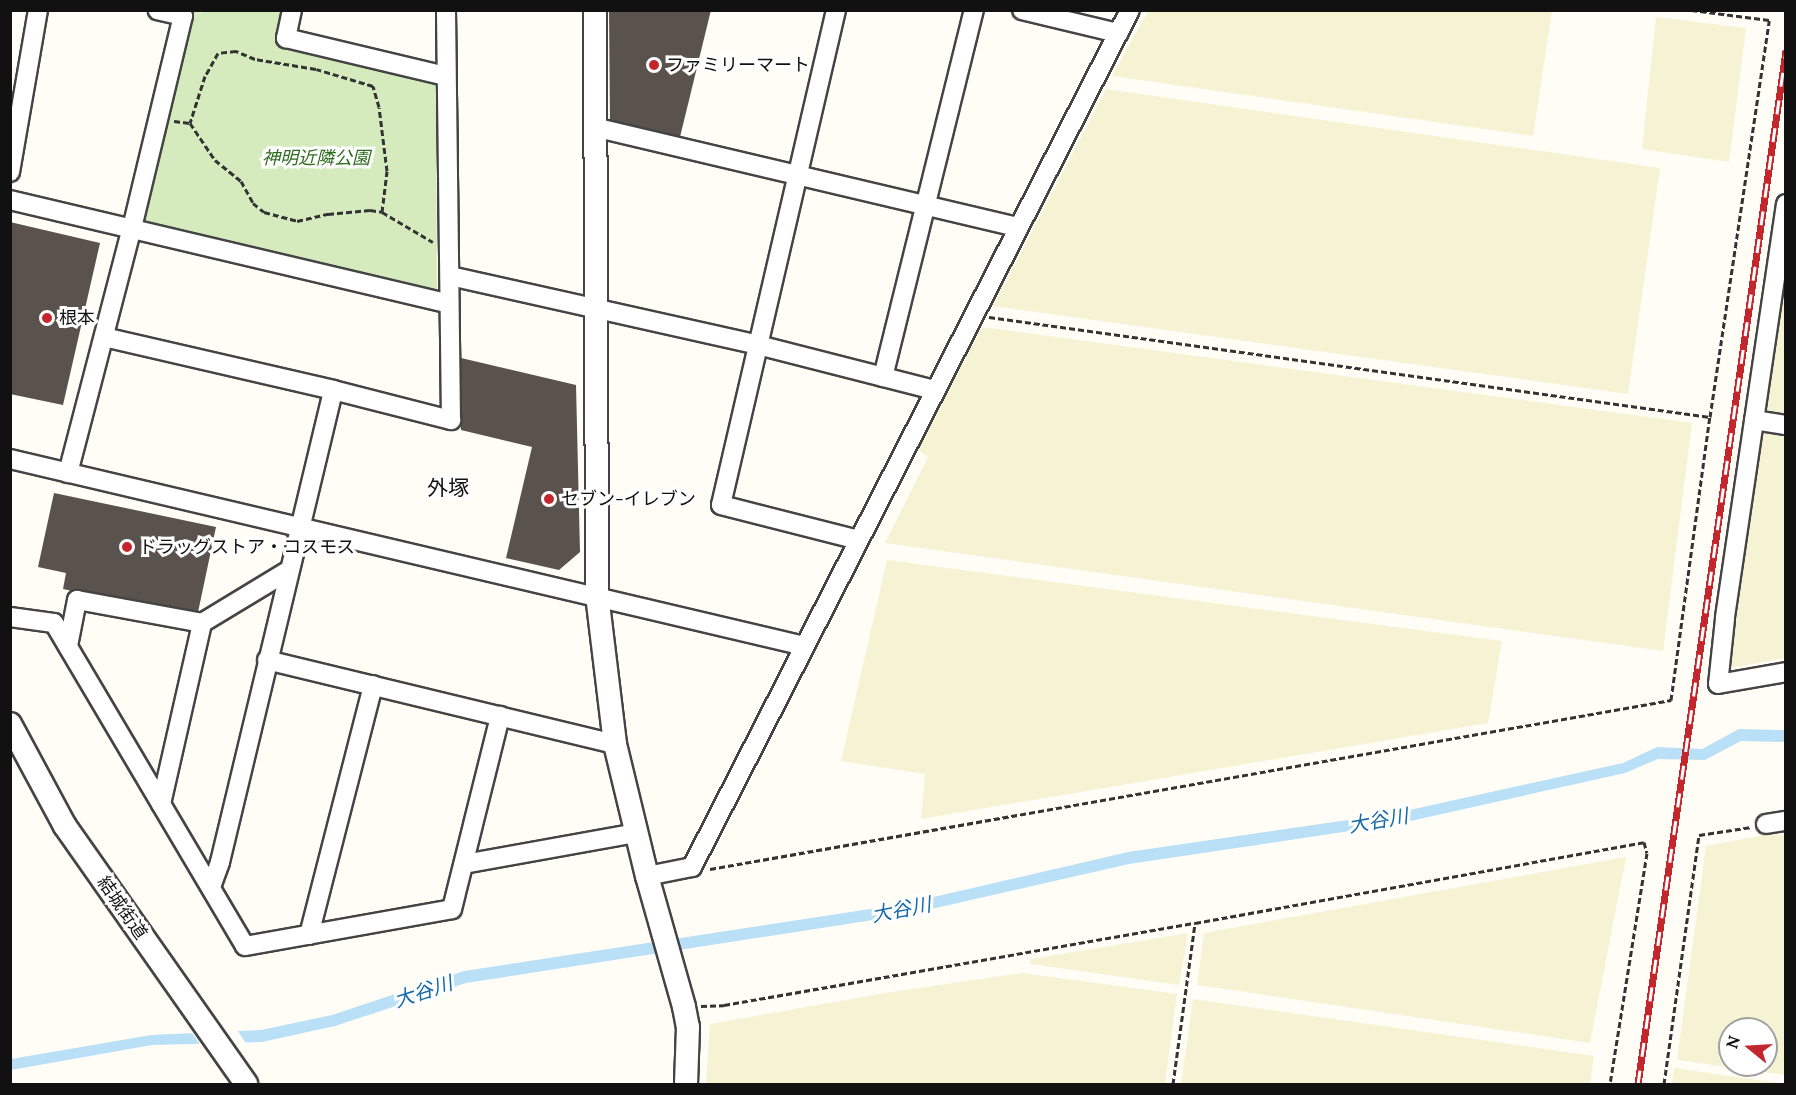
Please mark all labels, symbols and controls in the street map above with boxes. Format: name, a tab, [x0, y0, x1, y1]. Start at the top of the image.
place label: ファミリーマート	[666, 54, 810, 76]
marker: ファミリーマート	[647, 58, 661, 72]
park label: 神明近隣公園	[262, 147, 370, 169]
place label: 根本	[59, 307, 95, 329]
marker: 根本	[40, 311, 54, 325]
district label: 外塚	[427, 475, 469, 501]
place label: セブン-イレブン	[561, 488, 696, 510]
marker: セブン-イレブン	[542, 492, 556, 506]
place label: ドラッグストア・コスモス	[139, 536, 355, 558]
marker: ドラッグストア・コスモス	[120, 540, 134, 554]
water label: 大谷川	[1346, 803, 1410, 837]
street label: 結城街道	[93, 872, 151, 944]
water label: 大谷川	[869, 891, 933, 927]
water label: 大谷川	[391, 970, 455, 1012]
north arrow	[1718, 1017, 1778, 1077]
text: N	[1721, 1033, 1744, 1051]

